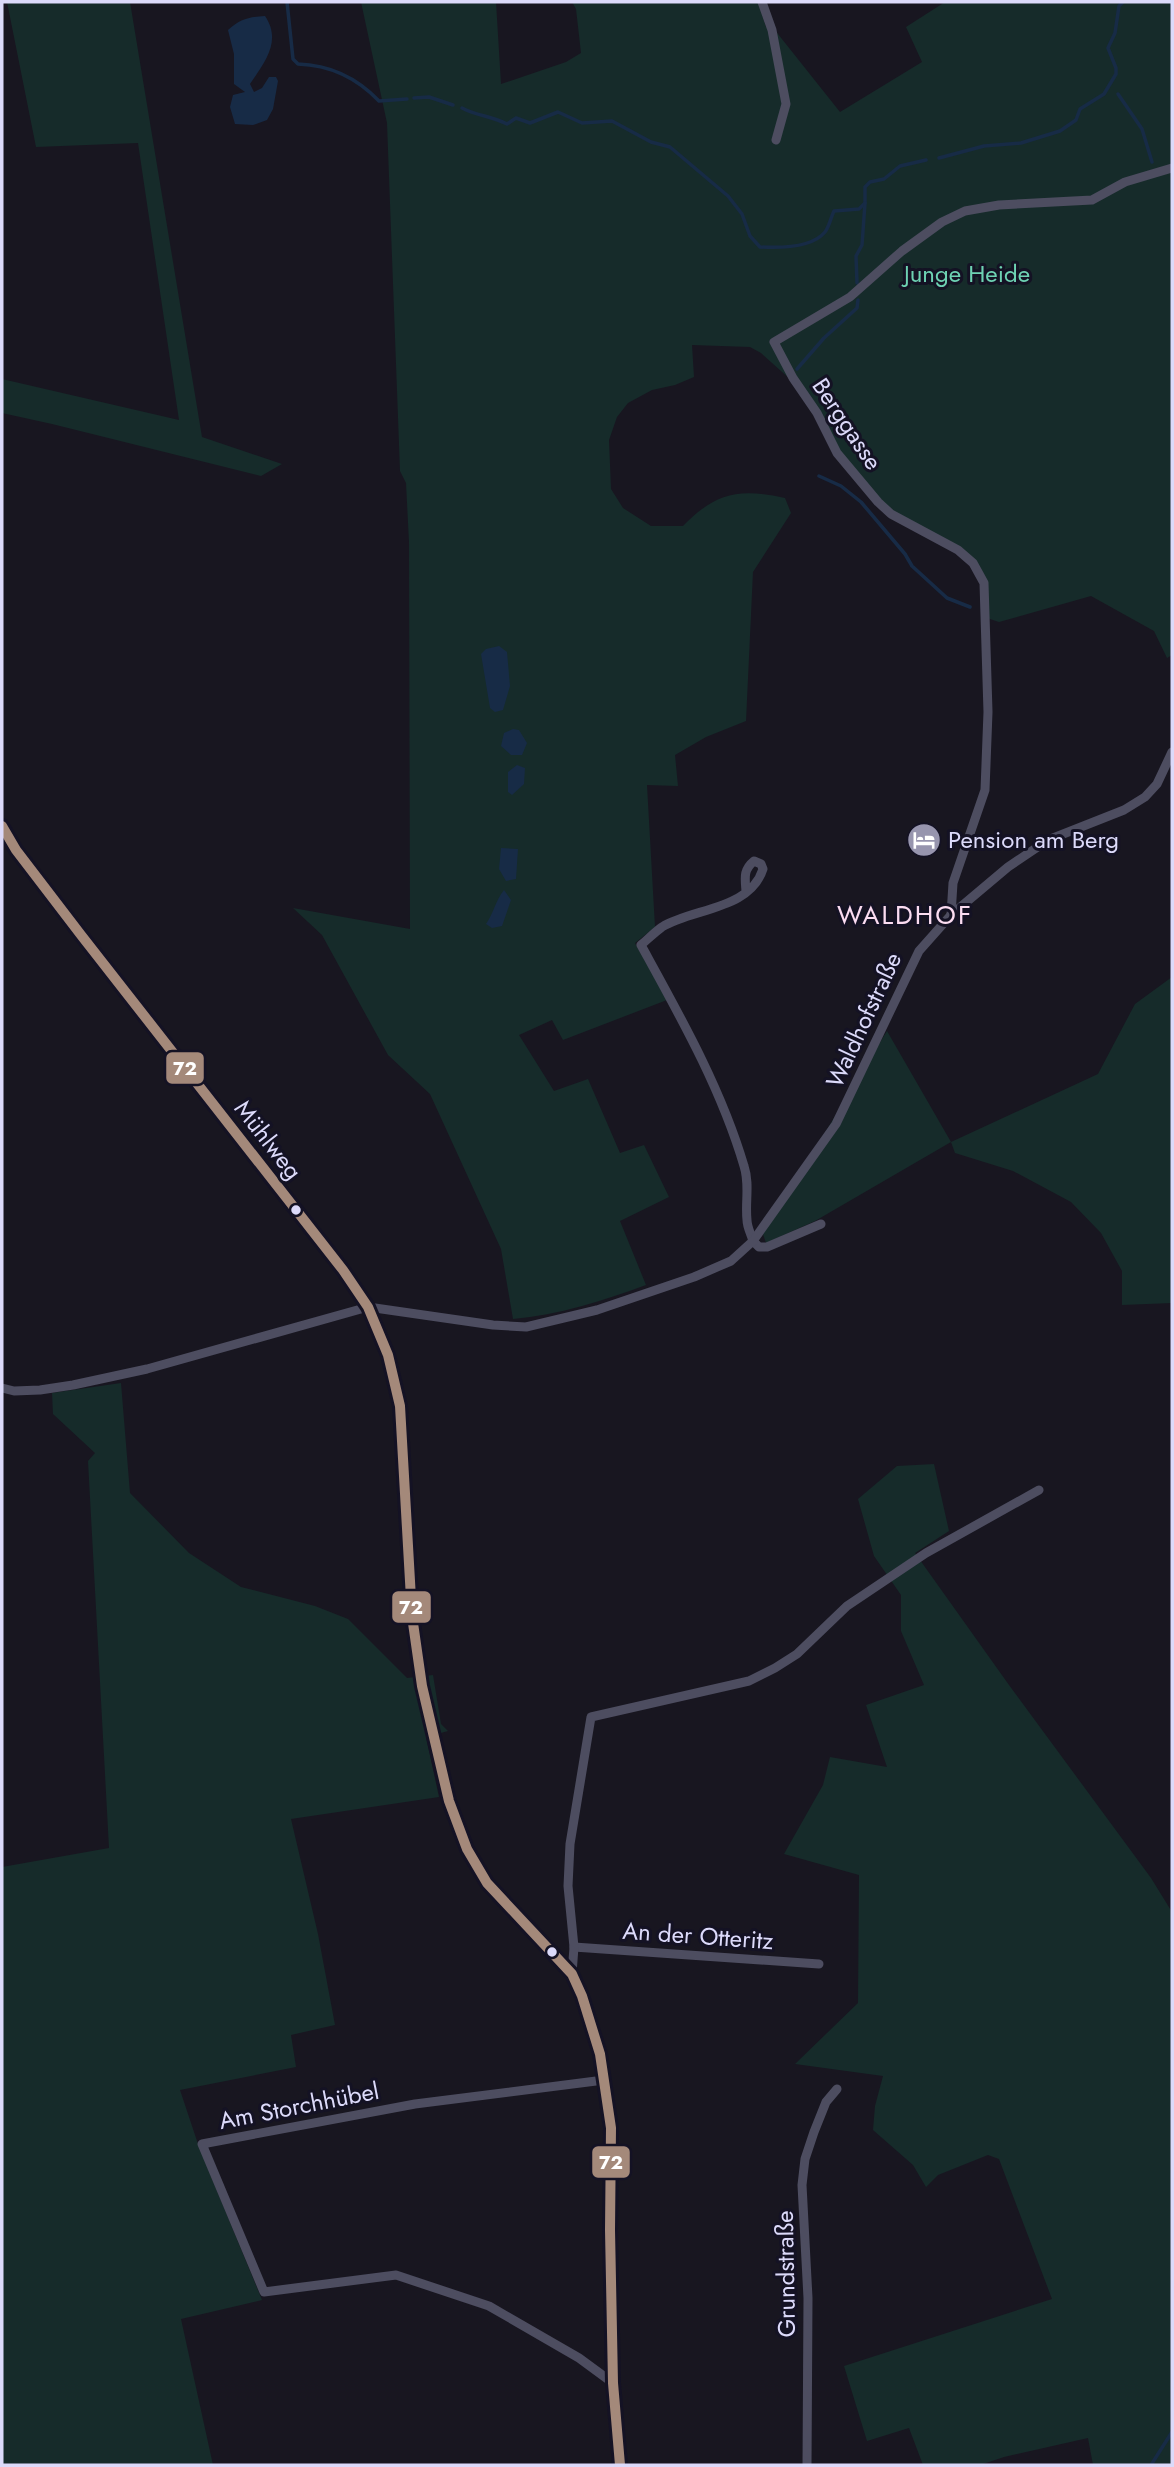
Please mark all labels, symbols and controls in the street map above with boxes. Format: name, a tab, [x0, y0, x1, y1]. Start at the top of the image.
park label: Junge Heide	[901, 256, 1030, 291]
street label: Berggasse	[804, 371, 891, 477]
hotel icon: Pension am Berg	[905, 821, 943, 859]
place label: Pension am Berg	[948, 822, 1119, 857]
district label: WALDHOF	[837, 896, 973, 934]
street label: Waldhofstraße	[817, 946, 910, 1093]
line badge: 72	[165, 1051, 205, 1085]
text: 72	[173, 1055, 197, 1082]
street label: Mühlweg	[226, 1093, 311, 1187]
unlabelled marker	[289, 1203, 303, 1217]
line badge: 72	[391, 1590, 432, 1624]
text: 72	[399, 1594, 423, 1621]
street label: An der Otteritz	[621, 1913, 775, 1958]
unlabelled marker	[545, 1945, 559, 1959]
street label: Am Storchhübel	[216, 2073, 382, 2138]
line badge: 72	[591, 2145, 631, 2179]
text: 72	[599, 2149, 623, 2176]
street label: Grundstraße	[767, 2210, 804, 2338]

